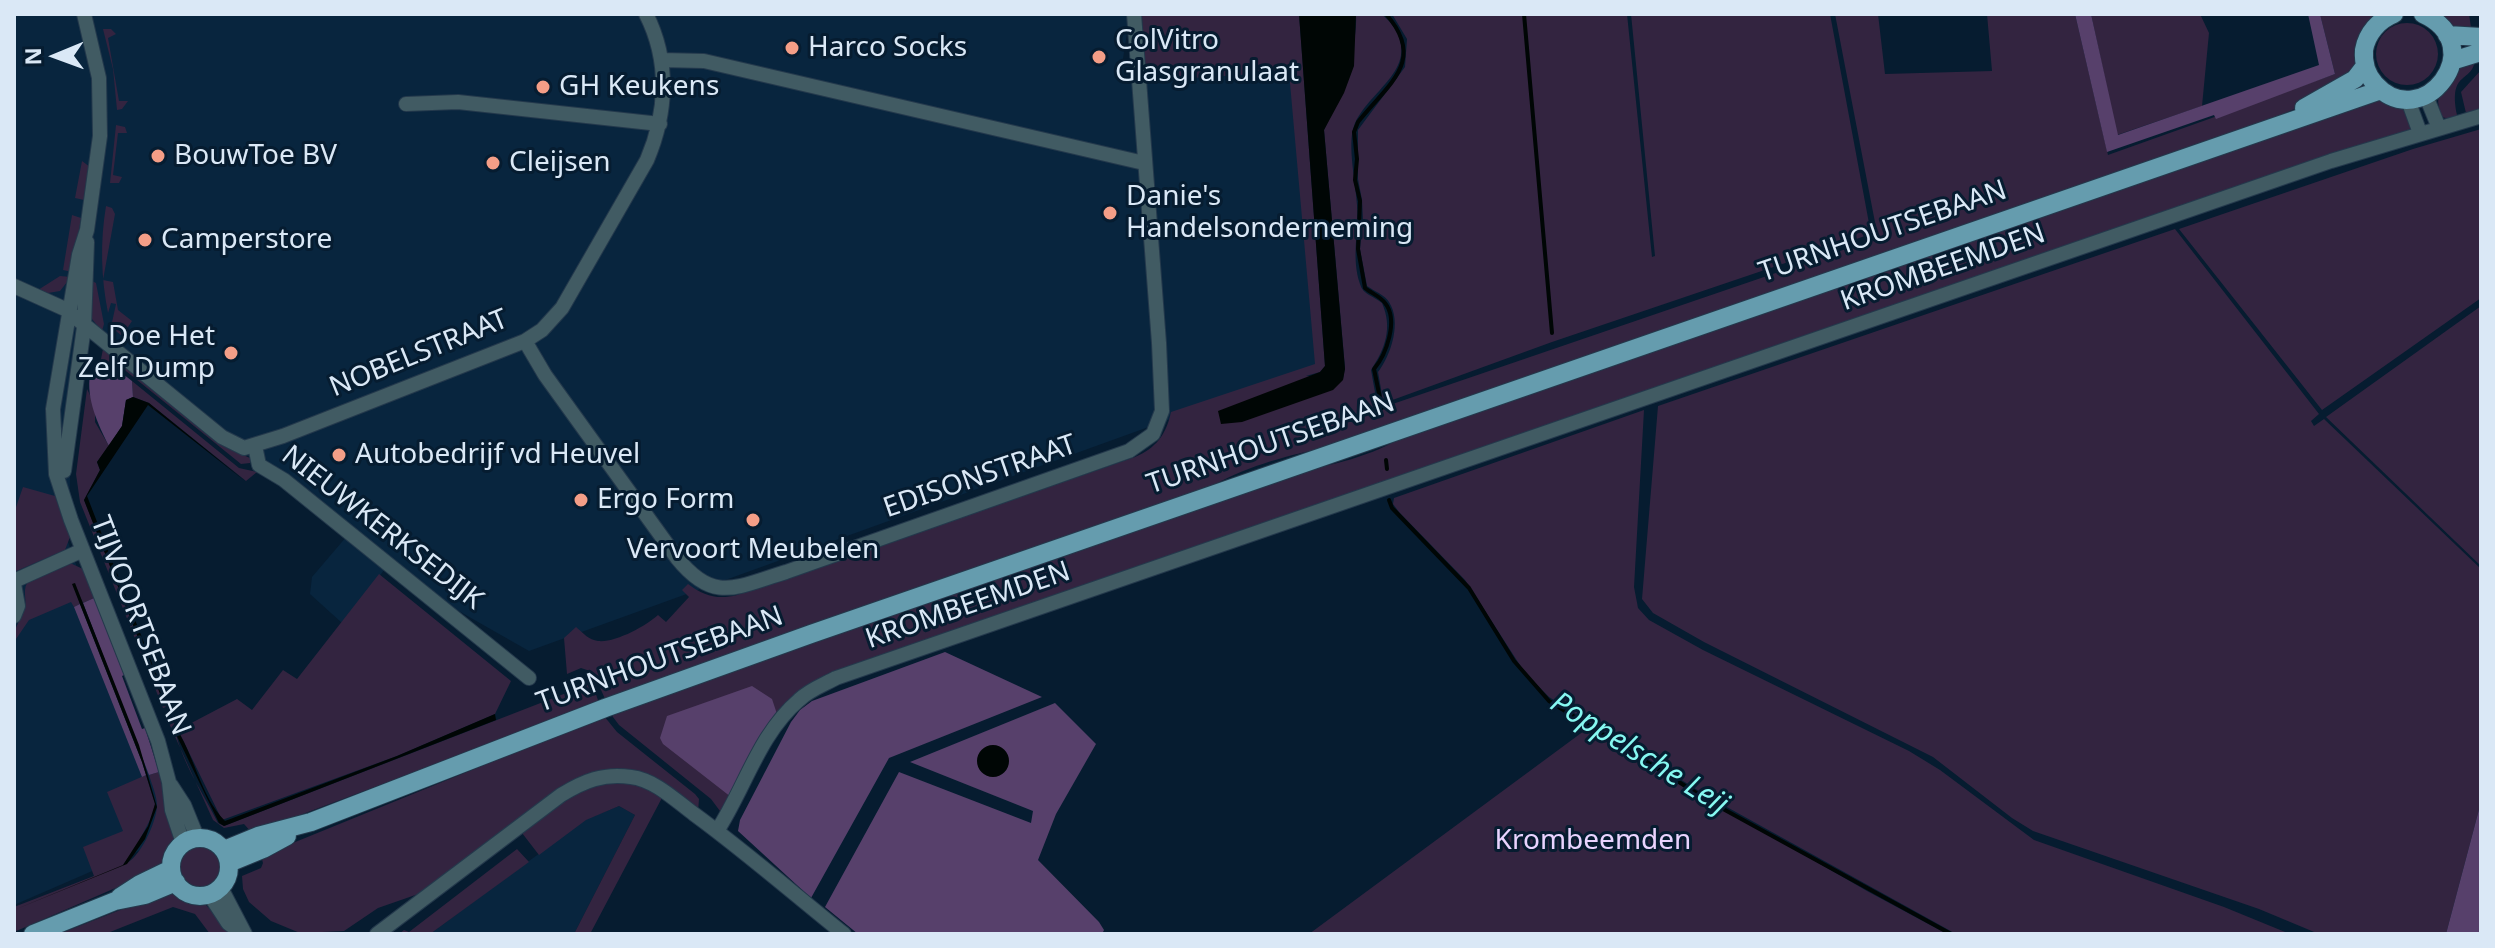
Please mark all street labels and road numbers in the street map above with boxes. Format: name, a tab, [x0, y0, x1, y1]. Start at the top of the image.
street label: TURNHOUTSEBAAN	[1755, 174, 2011, 290]
street label: KROMBEEMDEN	[1836, 217, 2050, 319]
street label: NOBELSTRAAT	[325, 303, 513, 405]
street label: TURNHOUTSEBAAN	[1143, 386, 1399, 502]
street label: EDISONSTRAAT	[879, 428, 1081, 526]
street label: NIEUWKERKSEDIJK	[275, 439, 489, 617]
street label: TIJVOORTSEBAAN	[83, 512, 197, 740]
street label: KROMBEEMDEN	[861, 555, 1075, 657]
street label: TURNHOUTSEBAAN	[532, 600, 788, 720]

